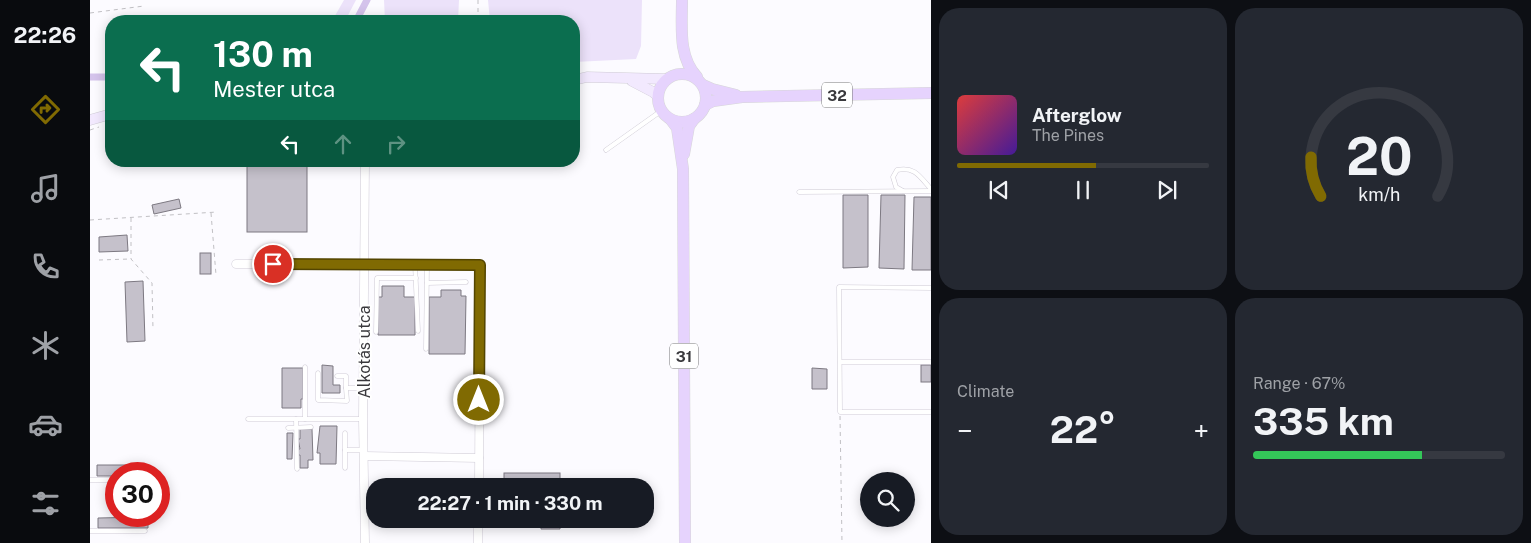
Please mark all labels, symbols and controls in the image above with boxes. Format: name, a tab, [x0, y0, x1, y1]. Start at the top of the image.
text: 22:26	[14, 22, 76, 48]
text: 130 m	[213, 34, 313, 75]
icon: left	[130, 35, 195, 100]
text: Mester utca	[213, 76, 335, 102]
road number: 32	[822, 82, 852, 108]
icon: directions	[28, 92, 63, 127]
text: Afterglow	[1032, 104, 1122, 126]
text: The Pines	[1032, 126, 1104, 145]
text: 20	[1346, 126, 1412, 187]
icon: left	[276, 130, 304, 158]
icon: ahead	[329, 130, 357, 158]
icon: right	[382, 130, 410, 158]
icon: music	[28, 171, 63, 206]
icon: previous	[985, 176, 1013, 204]
icon: pause	[1069, 176, 1097, 204]
icon: next	[1153, 176, 1181, 204]
text: km/h	[1358, 184, 1400, 205]
pin	[252, 243, 294, 285]
icon: phone	[28, 249, 63, 284]
icon: arrive	[259, 250, 287, 278]
street label: Alkotás utca	[355, 305, 374, 399]
icon: climate	[28, 328, 63, 363]
road number: 31	[670, 344, 698, 368]
position arrow	[452, 373, 504, 425]
text: Range · 67%	[1253, 374, 1345, 393]
text: Climate	[957, 382, 1014, 401]
text: 335 km	[1253, 399, 1394, 444]
icon: car	[28, 407, 63, 442]
text: 22°	[1050, 407, 1116, 452]
text: −	[957, 414, 973, 447]
text: +	[1193, 414, 1209, 447]
speed limit sign: 30	[105, 462, 170, 527]
map controls	[860, 472, 915, 527]
button: search	[860, 472, 915, 527]
icon: filters	[28, 486, 63, 521]
text: 22:27 · 1 min · 330 m	[418, 492, 602, 514]

